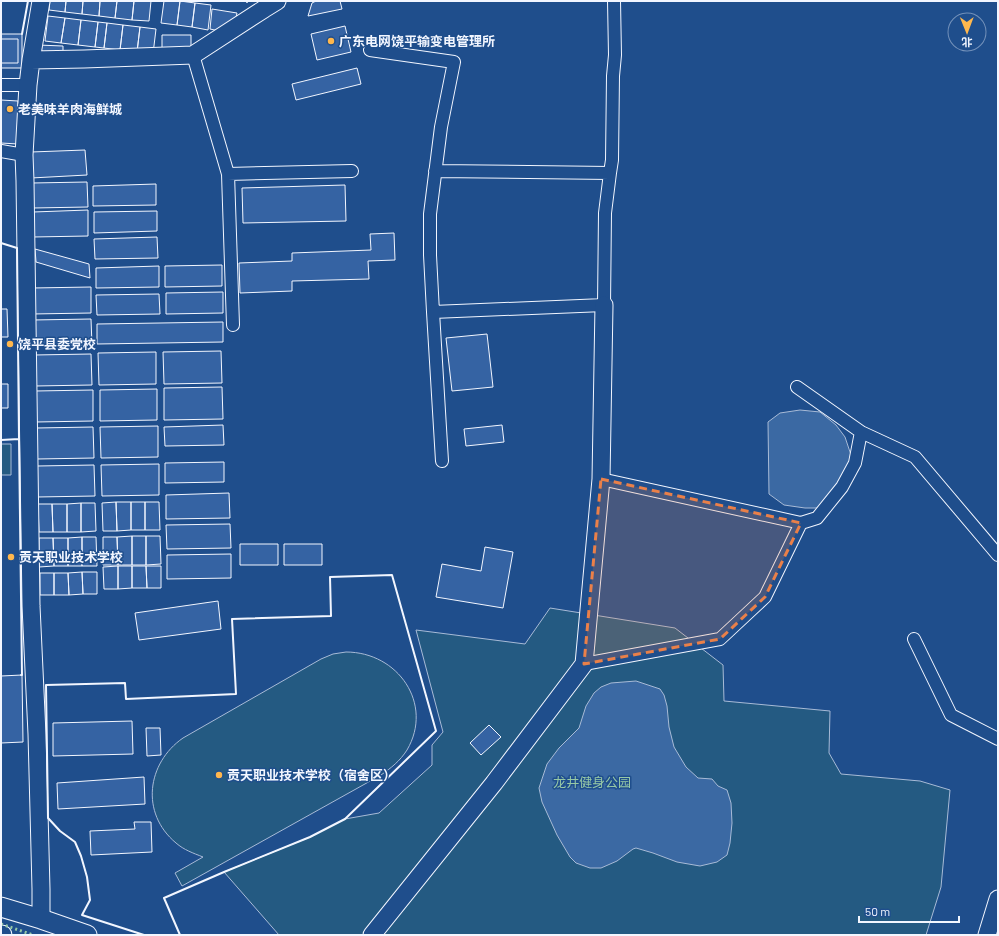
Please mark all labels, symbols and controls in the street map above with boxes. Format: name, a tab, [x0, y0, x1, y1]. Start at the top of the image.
north arrow	[947, 12, 987, 52]
place label: 广东电网饶平输变电管理所	[339, 33, 495, 49]
marker: 广东电网饶平输变电管理所	[326, 36, 336, 46]
text: 北	[962, 36, 973, 49]
place label: 老美味羊肉海鲜城	[18, 101, 122, 117]
marker: 老美味羊肉海鲜城	[5, 104, 15, 114]
place label: 饶平县委党校	[18, 336, 96, 352]
marker: 饶平县委党校	[5, 339, 15, 349]
place label: 贡天职业技术学校	[19, 549, 123, 565]
marker: 贡天职业技术学校	[6, 552, 16, 562]
place label: 贡天职业技术学校（宿舍区）	[227, 767, 396, 783]
marker: 贡天职业技术学校（宿舍区）	[214, 770, 224, 780]
park label: 龙井健身公园	[553, 774, 631, 790]
scale bar	[859, 898, 959, 924]
text: 50 m	[865, 904, 890, 918]

